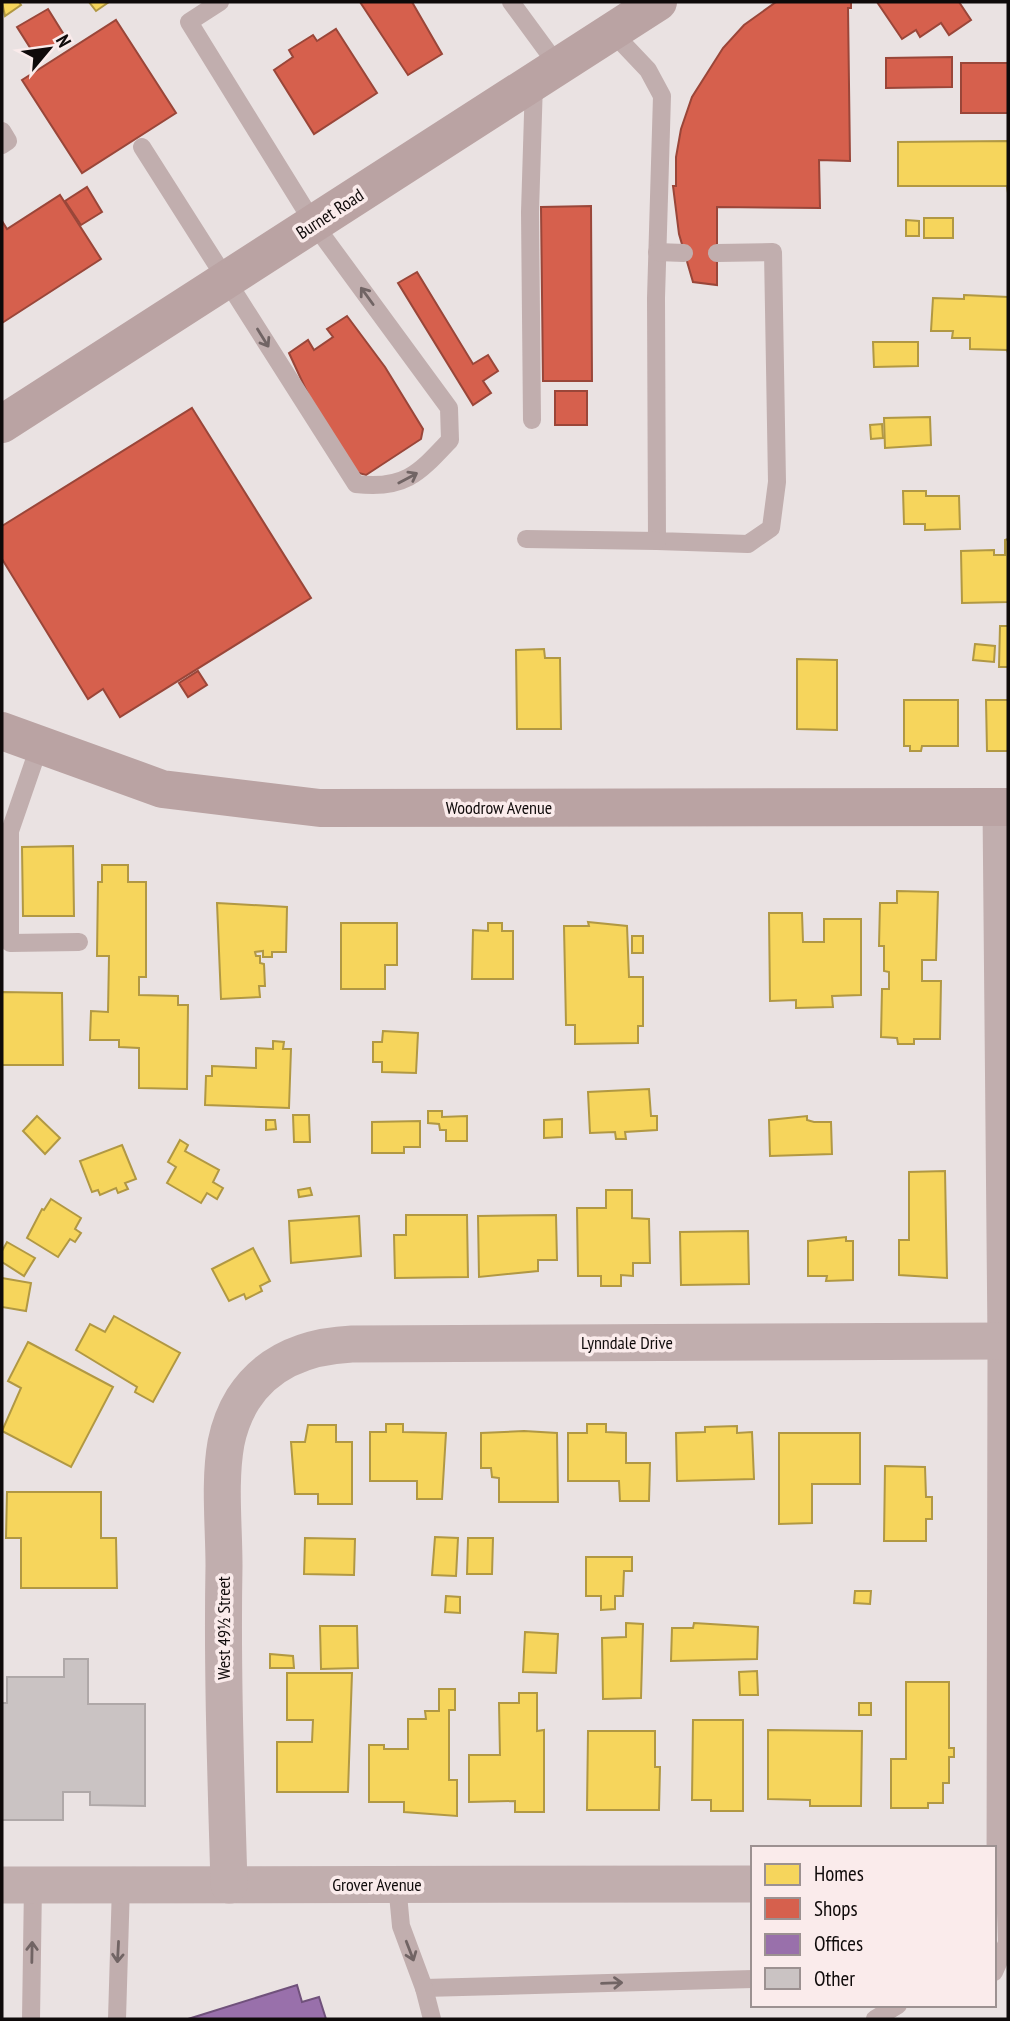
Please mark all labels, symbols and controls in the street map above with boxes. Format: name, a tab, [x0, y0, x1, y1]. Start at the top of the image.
north arrow	[14, 14, 84, 84]
text: N	[51, 30, 77, 51]
street label: Burnet Road	[292, 183, 368, 244]
one-way arrow	[360, 287, 374, 306]
one-way arrow	[256, 328, 271, 347]
one-way arrow	[398, 470, 418, 484]
street label: Woodrow Avenue	[446, 796, 552, 819]
street label: Lynndale Drive	[581, 1331, 673, 1354]
street label: West 49½ Street	[212, 1576, 235, 1680]
legend	[751, 1846, 996, 2007]
text: Homes	[814, 1860, 864, 1887]
street label: Grover Avenue	[332, 1873, 422, 1896]
text: Shops	[814, 1895, 858, 1922]
text: Offices	[814, 1930, 863, 1957]
one-way arrow	[405, 1939, 417, 1961]
one-way arrow	[111, 1940, 124, 1963]
one-way arrow	[25, 1941, 39, 1964]
text: Other	[814, 1965, 855, 1992]
one-way arrow	[600, 1976, 623, 1990]

